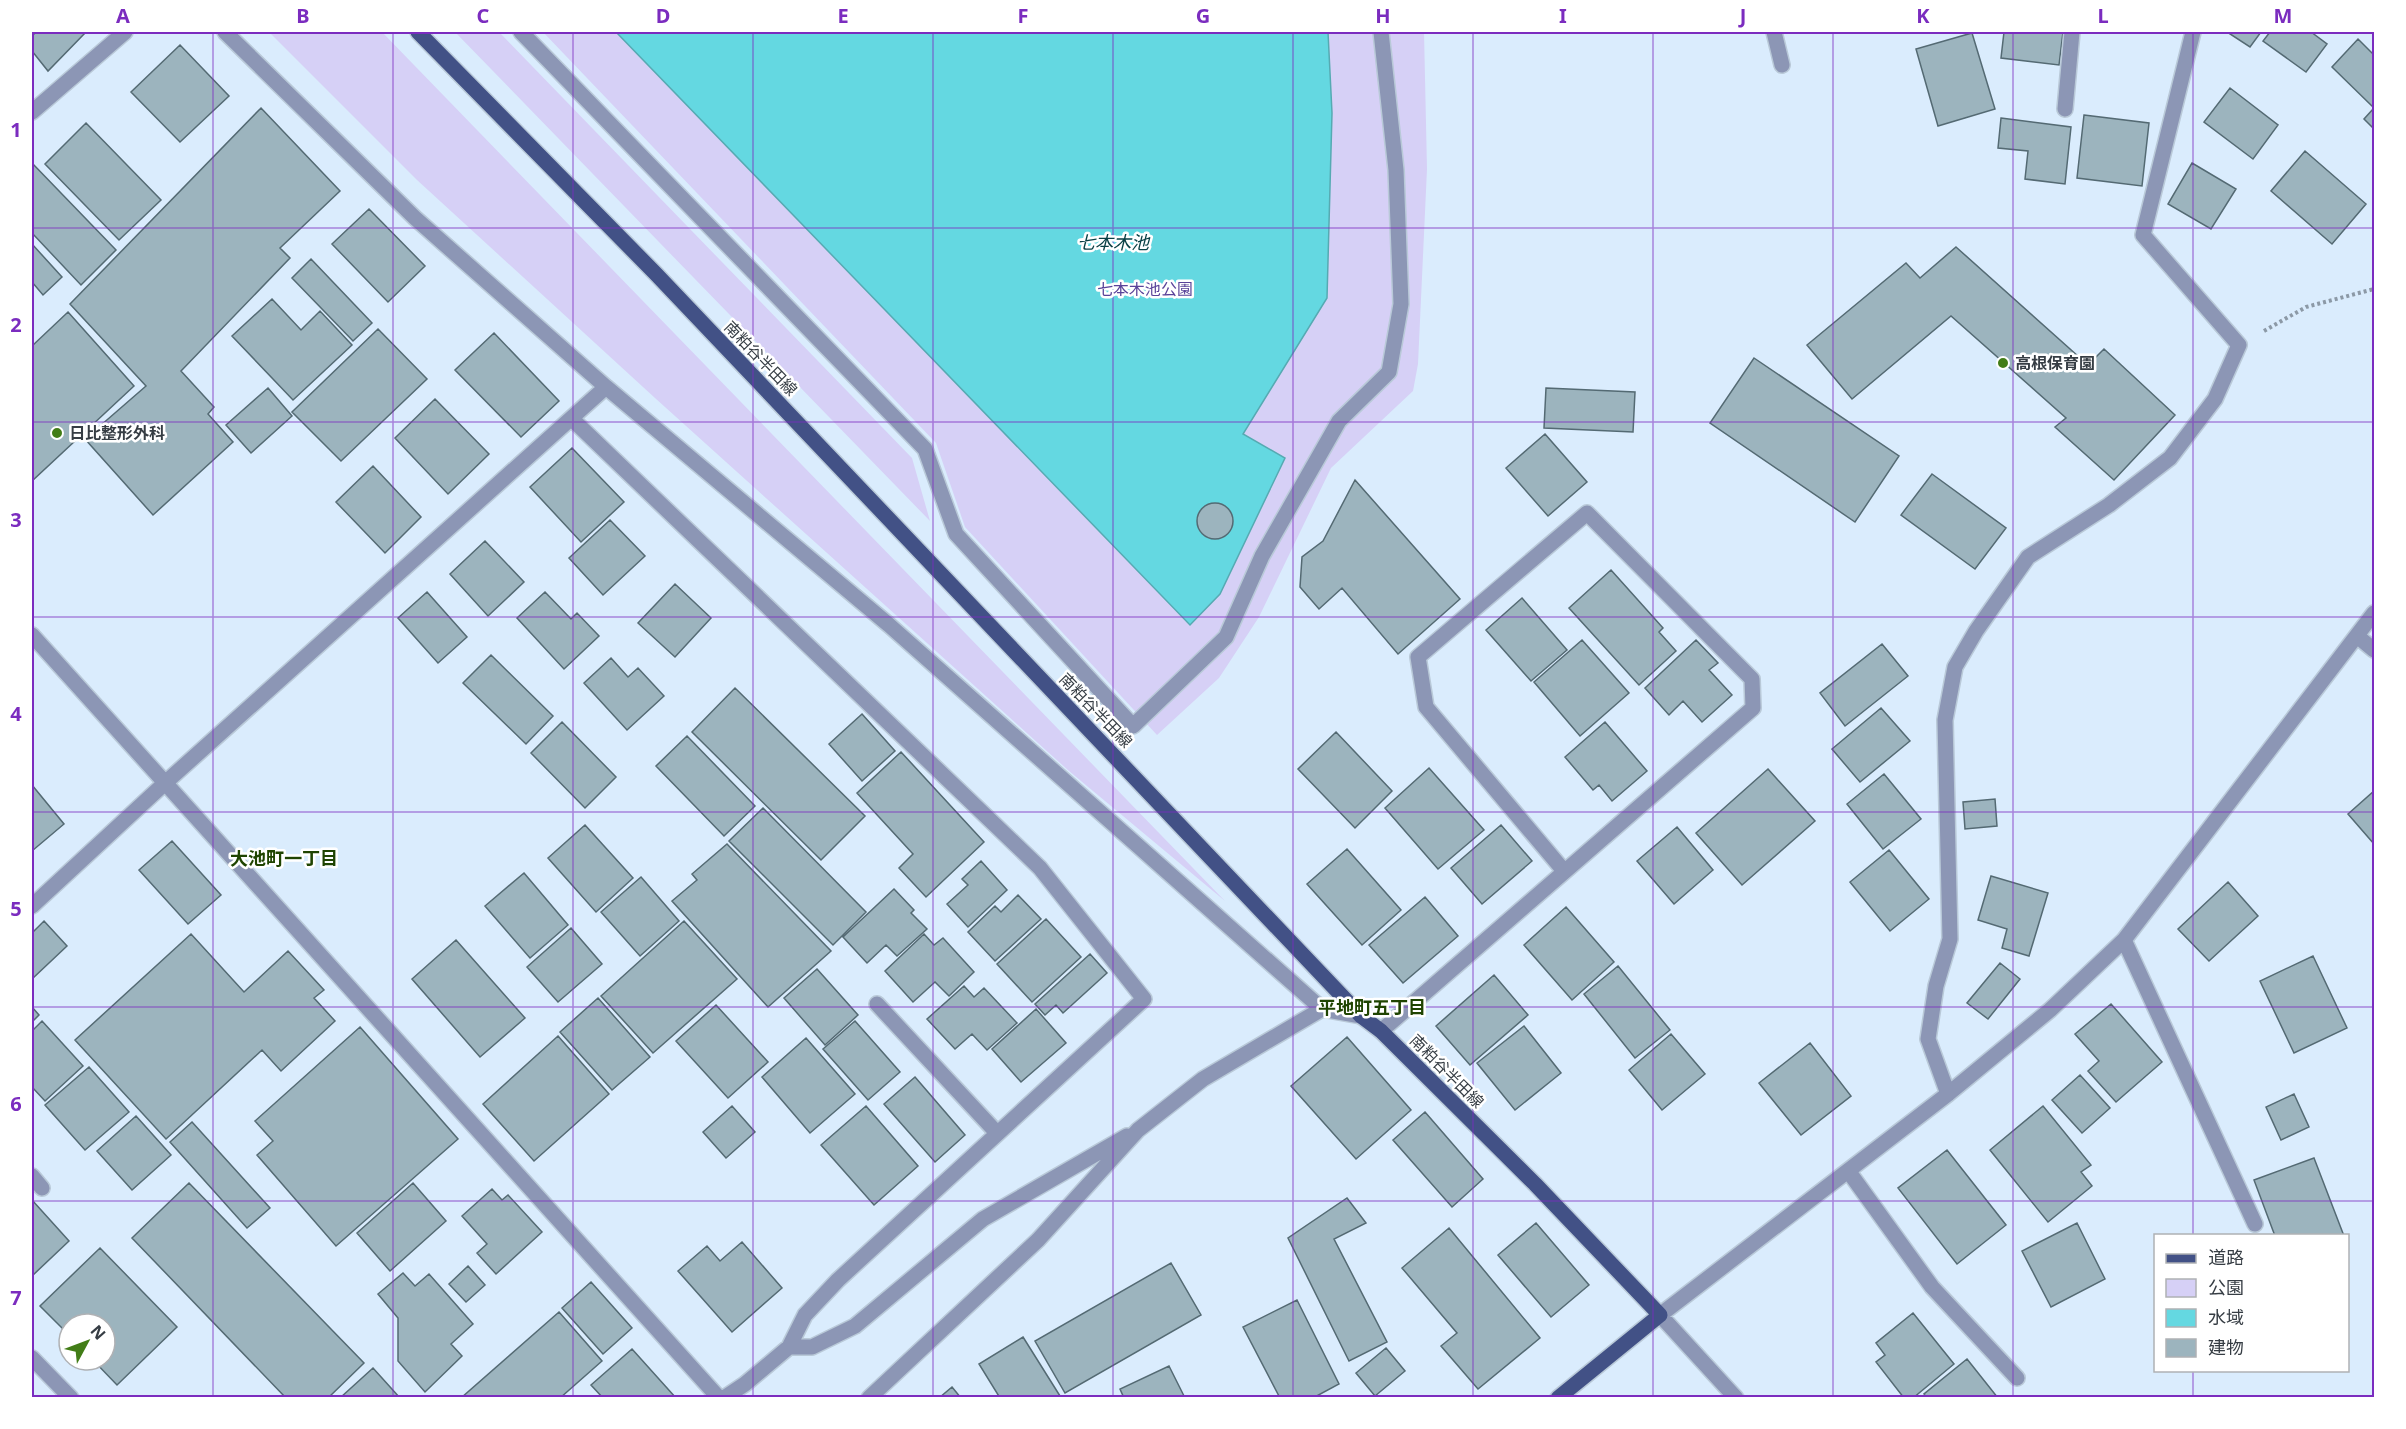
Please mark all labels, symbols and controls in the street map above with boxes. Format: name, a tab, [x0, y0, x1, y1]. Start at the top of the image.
text: A	[116, 2, 130, 29]
text: B	[296, 2, 310, 29]
text: C	[477, 2, 490, 29]
text: D	[656, 2, 670, 29]
text: E	[837, 2, 849, 29]
text: F	[1018, 2, 1028, 29]
text: G	[1196, 2, 1210, 29]
text: H	[1375, 2, 1391, 29]
text: I	[1559, 2, 1567, 29]
text: J	[1738, 2, 1746, 29]
text: K	[1916, 2, 1930, 29]
text: L	[2097, 2, 2109, 29]
text: M	[2274, 2, 2292, 29]
text: 1	[10, 116, 22, 143]
water label: 七本木池	[1077, 230, 1151, 254]
park label: 七本木池公園	[1097, 278, 1193, 300]
text: 2	[10, 311, 22, 338]
street label: 南粕谷半田線	[720, 316, 802, 400]
place label: 高根保育園	[2015, 352, 2095, 374]
marker: 高根保育園	[1996, 356, 2010, 370]
place label: 日比整形外科	[69, 422, 165, 444]
marker: 日比整形外科	[50, 426, 64, 440]
text: 3	[10, 506, 22, 533]
street label: 南粕谷半田線	[1055, 668, 1137, 752]
text: 4	[10, 700, 22, 727]
district label: 大池町一丁目	[230, 846, 338, 870]
text: 5	[10, 895, 22, 922]
district label: 平地町五丁目	[1318, 995, 1426, 1019]
street label: 南粕谷半田線	[1405, 1029, 1489, 1113]
text: 6	[10, 1090, 22, 1117]
legend	[2154, 1234, 2349, 1372]
text: 道路	[2208, 1245, 2244, 1269]
text: 公園	[2208, 1275, 2244, 1299]
text: 7	[10, 1284, 22, 1311]
text: 水域	[2208, 1305, 2244, 1329]
north arrow	[57, 1312, 117, 1372]
text: N	[86, 1320, 111, 1344]
text: 建物	[2208, 1335, 2244, 1359]

